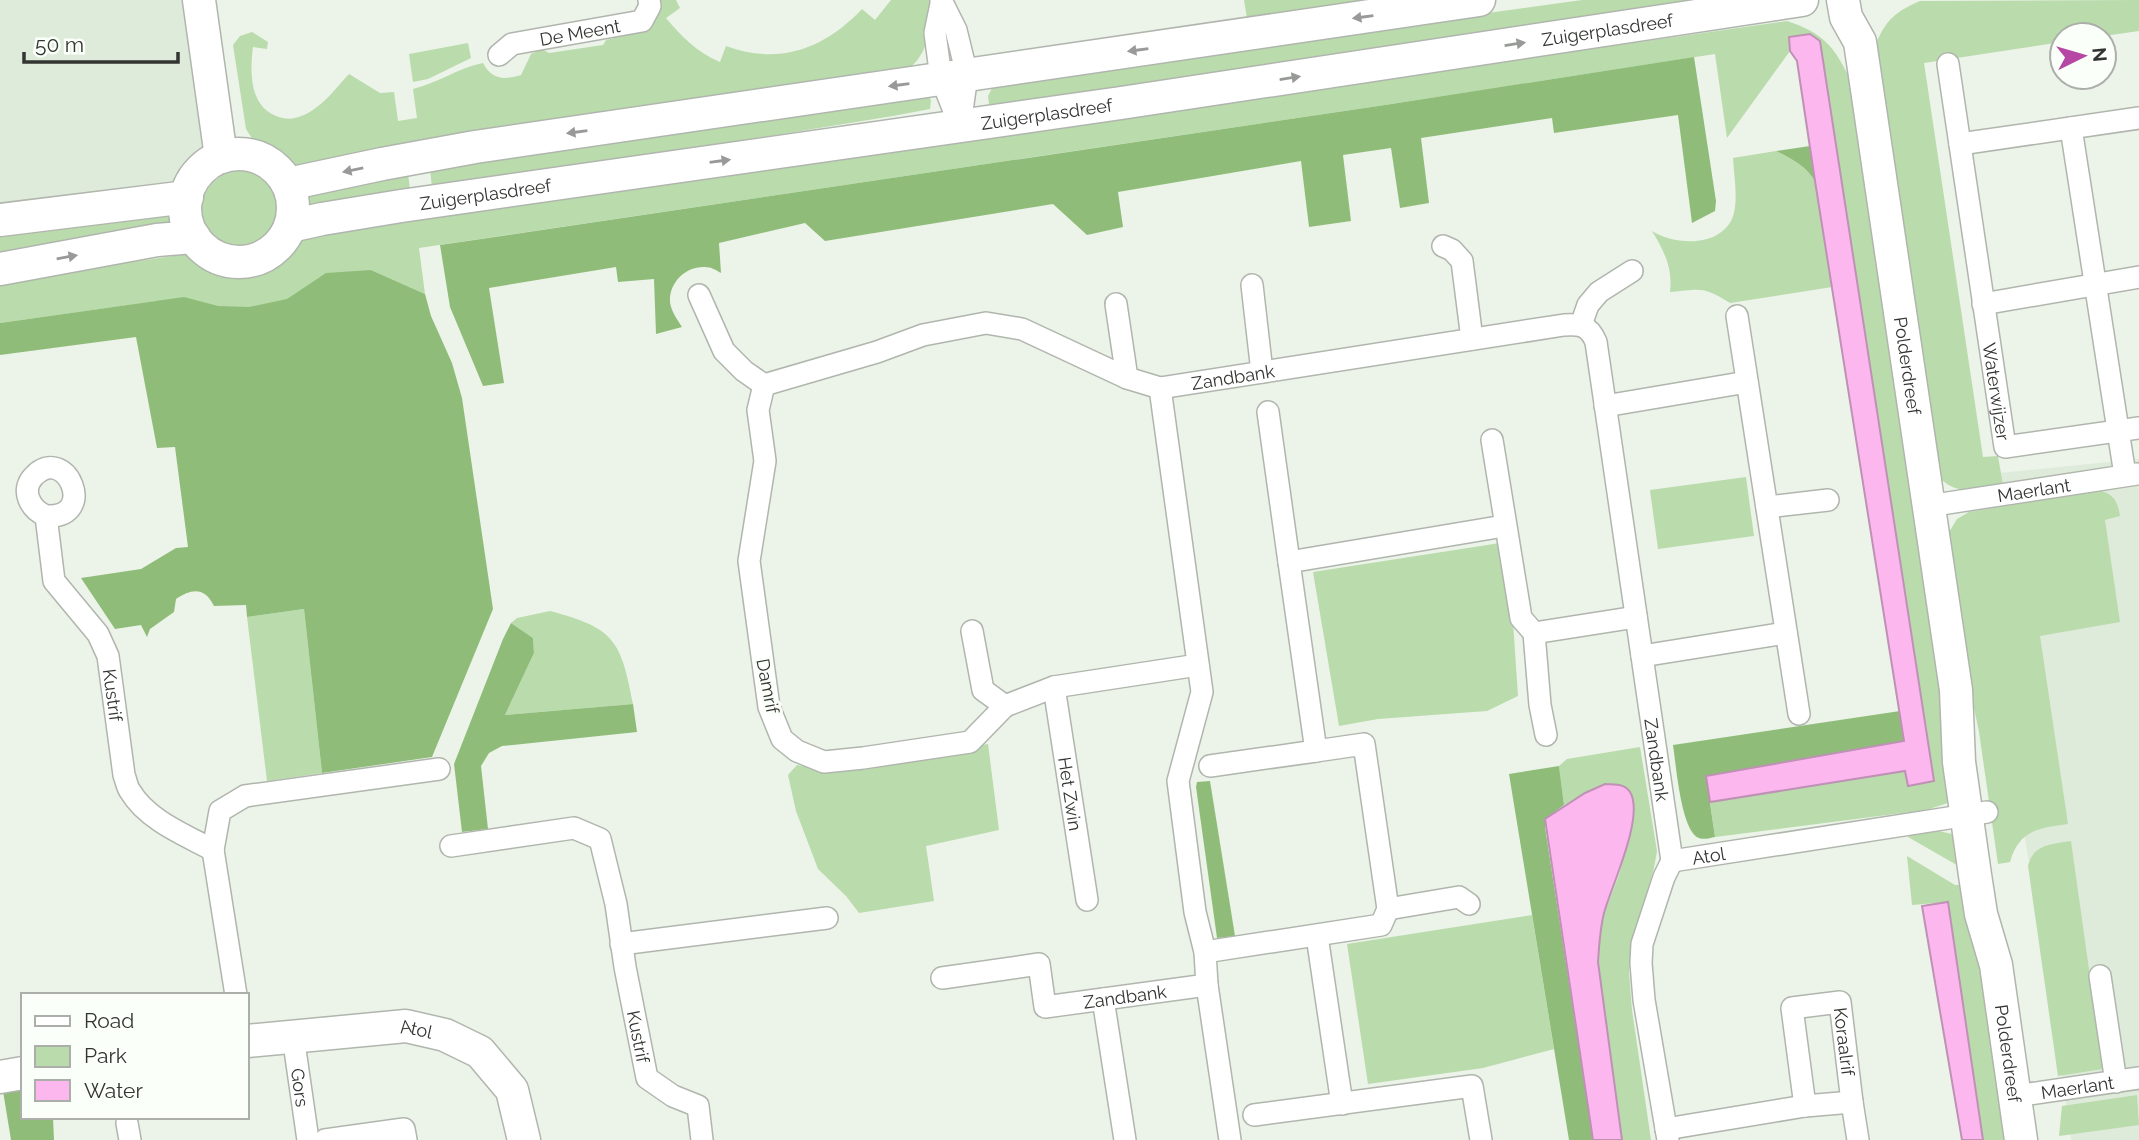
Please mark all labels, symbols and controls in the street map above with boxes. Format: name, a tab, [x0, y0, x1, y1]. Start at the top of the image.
street label: Zuigerplasdreef	[1540, 9, 1675, 50]
one-way arrow	[1352, 12, 1374, 23]
street label: De Meent	[538, 15, 622, 49]
scale bar	[24, 21, 178, 65]
north arrow	[2048, 21, 2118, 91]
text: 50 m	[35, 32, 84, 57]
one-way arrow	[1504, 38, 1526, 49]
one-way arrow	[1127, 45, 1149, 56]
text: N	[2088, 46, 2112, 63]
one-way arrow	[1279, 72, 1301, 83]
one-way arrow	[888, 79, 910, 90]
street label: Zuigerplasdreef	[980, 94, 1115, 133]
one-way arrow	[566, 127, 588, 138]
one-way arrow	[709, 155, 731, 166]
one-way arrow	[342, 164, 364, 175]
street label: Zuigerplasdreef	[418, 174, 553, 214]
one-way arrow	[56, 251, 78, 262]
street label: Polderdreef	[1890, 315, 1926, 417]
street label: Waterwijzer	[1979, 341, 2014, 442]
street label: Zandbank	[1190, 360, 1276, 393]
street label: Maerlant	[1996, 474, 2072, 506]
street label: Damrif	[752, 657, 784, 716]
street label: Kustrif	[99, 667, 127, 724]
street label: Zandbank	[1641, 717, 1674, 803]
street label: Het Zwin	[1054, 755, 1087, 832]
street label: Atol	[1690, 842, 1727, 868]
street label: Zandbank	[1082, 980, 1168, 1012]
legend	[21, 993, 248, 1119]
street label: Polderdreef	[1991, 1003, 2026, 1105]
street label: Koraalrif	[1830, 1006, 1859, 1078]
text: Road	[84, 1008, 134, 1033]
street label: Kustrif	[623, 1009, 654, 1066]
street label: Atol	[399, 1015, 435, 1042]
text: Park	[84, 1043, 127, 1068]
street label: Gors	[287, 1067, 314, 1108]
street label: Maerlant	[2039, 1071, 2115, 1103]
text: Water	[84, 1078, 143, 1103]

